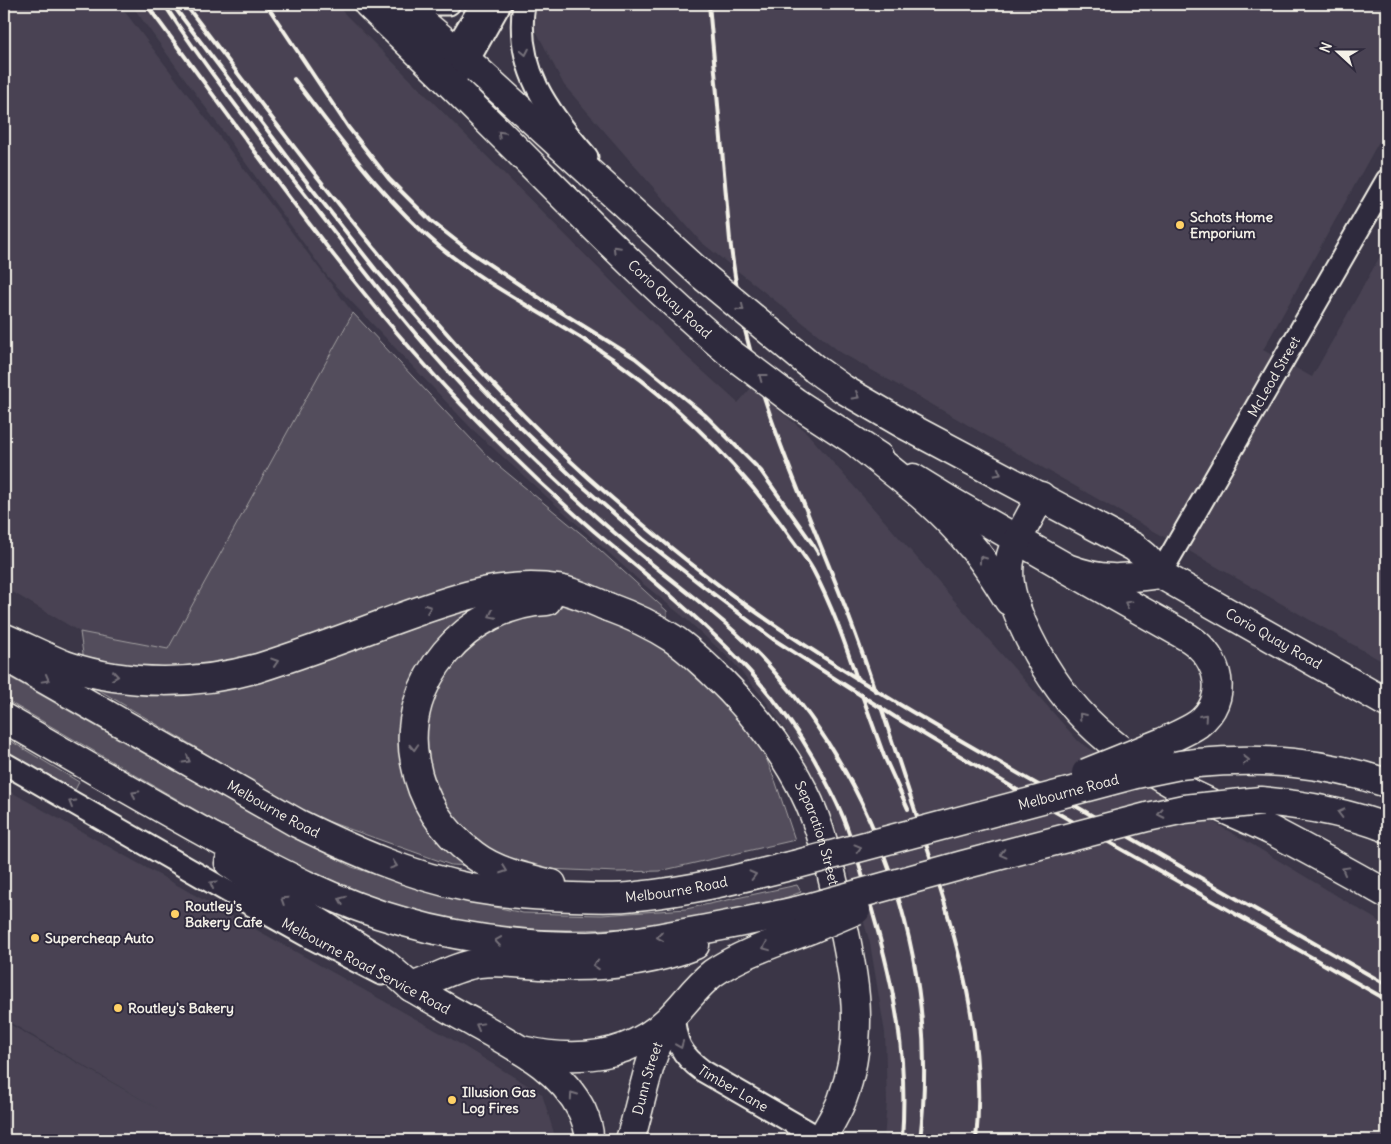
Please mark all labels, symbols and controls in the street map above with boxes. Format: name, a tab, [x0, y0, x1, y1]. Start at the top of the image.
north arrow	[1314, 28, 1364, 78]
text: N	[1316, 40, 1336, 55]
one-way arrow	[519, 48, 529, 57]
one-way arrow	[498, 131, 507, 140]
place label: Schots Home Emporium	[1190, 208, 1273, 242]
marker: Schots Home Emporium	[1174, 219, 1186, 231]
one-way arrow	[613, 246, 622, 255]
street label: Corio Quay Road	[624, 256, 715, 342]
one-way arrow	[735, 303, 744, 312]
street label: McLeod Street	[1244, 333, 1304, 420]
one-way arrow	[759, 375, 768, 383]
one-way arrow	[850, 390, 859, 400]
one-way arrow	[993, 467, 1002, 477]
one-way arrow	[979, 555, 988, 565]
one-way arrow	[1125, 601, 1134, 611]
one-way arrow	[423, 603, 432, 614]
street label: Corio Quay Road	[1222, 604, 1325, 673]
one-way arrow	[488, 609, 497, 620]
one-way arrow	[271, 658, 279, 668]
one-way arrow	[111, 671, 119, 681]
one-way arrow	[41, 673, 50, 683]
one-way arrow	[1079, 713, 1088, 722]
one-way arrow	[1198, 713, 1207, 722]
one-way arrow	[408, 743, 419, 751]
one-way arrow	[182, 754, 191, 764]
one-way arrow	[1242, 755, 1250, 765]
street label: Melbourne Road	[1016, 770, 1121, 814]
street label: Melbourne Road	[224, 776, 323, 842]
street label: Separation Street	[791, 778, 843, 887]
one-way arrow	[132, 790, 141, 800]
one-way arrow	[68, 799, 77, 809]
one-way arrow	[1156, 808, 1165, 819]
one-way arrow	[1337, 809, 1345, 819]
one-way arrow	[853, 843, 861, 853]
one-way arrow	[1000, 849, 1008, 859]
one-way arrow	[390, 859, 398, 869]
one-way arrow	[499, 864, 508, 875]
one-way arrow	[1341, 867, 1350, 877]
one-way arrow	[748, 870, 757, 881]
street label: Melbourne Road	[624, 872, 729, 906]
one-way arrow	[209, 880, 218, 890]
one-way arrow	[338, 896, 347, 906]
place label: Routley's Bakery Cafe	[185, 897, 263, 931]
one-way arrow	[281, 897, 290, 907]
marker: Routley's Bakery Cafe	[169, 908, 181, 920]
street label: Melbourne Road Service Road	[279, 914, 453, 1018]
place label: Supercheap Auto	[45, 929, 154, 947]
one-way arrow	[656, 931, 664, 942]
marker: Supercheap Auto	[29, 932, 41, 944]
one-way arrow	[494, 937, 503, 947]
one-way arrow	[762, 942, 770, 952]
one-way arrow	[592, 960, 600, 971]
place label: Routley's Bakery	[128, 999, 234, 1017]
marker: Routley's Bakery	[112, 1002, 124, 1014]
one-way arrow	[475, 1022, 484, 1032]
street label: Dunn Street	[628, 1039, 667, 1117]
one-way arrow	[674, 1040, 684, 1049]
street label: Timber Lane	[694, 1061, 772, 1116]
place label: Illusion Gas Log Fires	[462, 1083, 536, 1117]
one-way arrow	[570, 1092, 579, 1101]
marker: Illusion Gas Log Fires	[446, 1094, 458, 1106]

